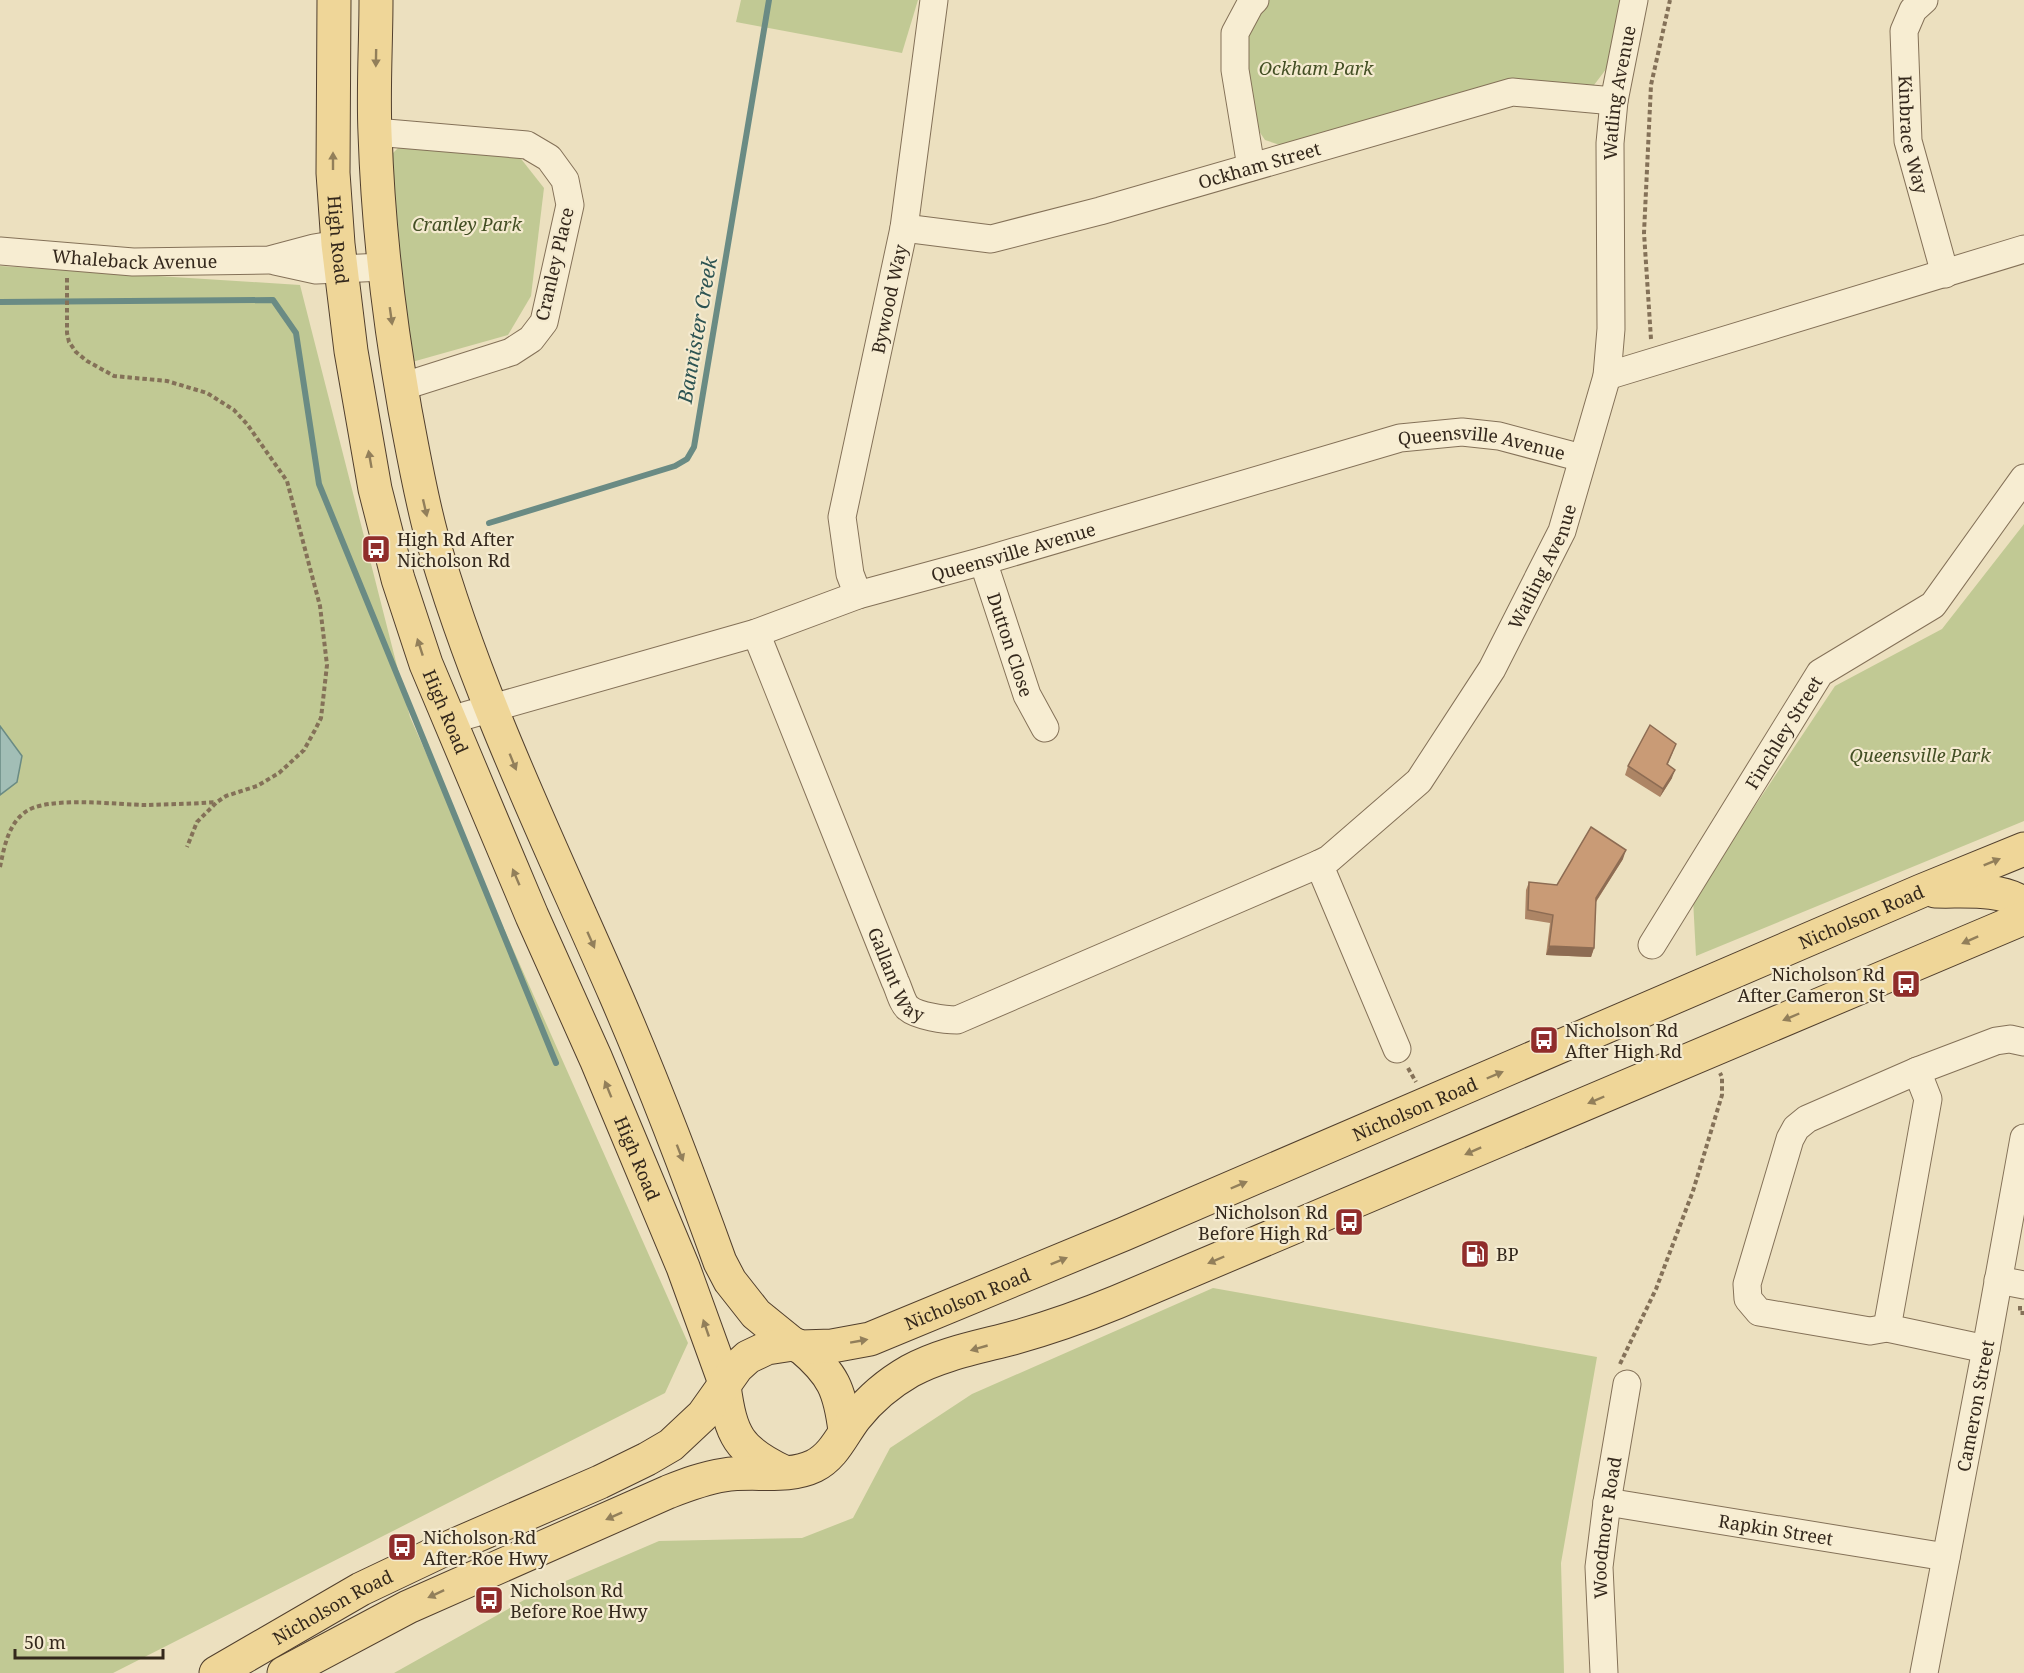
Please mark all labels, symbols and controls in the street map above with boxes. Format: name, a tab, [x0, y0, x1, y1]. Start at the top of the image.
street label: Watling Avenue	[1598, 23, 1641, 160]
one-way arrow	[371, 49, 381, 68]
park label: Ockham Park	[1259, 56, 1374, 80]
street label: Kinbrace Way	[1894, 75, 1934, 197]
street label: Ockham Street	[1195, 136, 1323, 194]
one-way arrow	[328, 152, 338, 171]
street label: High Road	[323, 194, 355, 286]
street label: Cranley Place	[529, 205, 579, 323]
park label: Cranley Park	[412, 212, 522, 236]
street label: Bywood Way	[865, 241, 912, 356]
street label: Whaleback Avenue	[51, 243, 217, 274]
water label: Bannister Creek	[671, 254, 723, 406]
one-way arrow	[386, 306, 395, 325]
street label: Queensville Avenue	[1397, 420, 1568, 465]
one-way arrow	[365, 449, 374, 468]
one-way arrow	[420, 498, 430, 517]
street label: Watling Avenue	[1502, 501, 1581, 633]
street label: Queensville Avenue	[928, 517, 1098, 587]
place label: High Rd After Nicholson Rd	[397, 527, 515, 572]
bus stop icon: High Rd After Nicholson Rd	[360, 533, 392, 565]
street label: Dutton Close	[982, 589, 1039, 700]
one-way arrow	[415, 638, 424, 656]
street label: High Road	[418, 666, 474, 757]
street label: Finchley Street	[1739, 671, 1827, 793]
park label: Queensville Park	[1850, 743, 1991, 767]
one-way arrow	[508, 753, 518, 771]
one-way arrow	[1983, 857, 2001, 866]
one-way arrow	[511, 868, 521, 886]
street label: Nicholson Road	[1795, 879, 1927, 954]
street label: Gallant Way	[863, 924, 928, 1027]
one-way arrow	[587, 932, 596, 949]
one-way arrow	[1961, 936, 1979, 945]
place label: Nicholson Rd After Cameron St	[1737, 962, 1885, 1007]
bus stop icon: Nicholson Rd After Cameron St	[1890, 968, 1922, 1000]
one-way arrow	[1781, 1012, 1799, 1022]
place label: Nicholson Rd After High Rd	[1565, 1018, 1682, 1063]
bus stop icon: Nicholson Rd After High Rd	[1528, 1024, 1560, 1056]
one-way arrow	[1487, 1070, 1505, 1080]
street label: Nicholson Road	[1348, 1071, 1481, 1146]
one-way arrow	[603, 1080, 612, 1098]
one-way arrow	[1587, 1095, 1605, 1105]
street label: High Road	[609, 1112, 666, 1204]
one-way arrow	[676, 1144, 685, 1162]
one-way arrow	[1464, 1147, 1482, 1156]
one-way arrow	[1230, 1180, 1248, 1190]
place label: Nicholson Rd Before High Rd	[1198, 1200, 1328, 1245]
bus stop icon: Nicholson Rd Before High Rd	[1333, 1206, 1365, 1238]
fuel station icon: BP	[1459, 1238, 1491, 1270]
place label: BP	[1496, 1242, 1519, 1266]
one-way arrow	[1207, 1255, 1225, 1265]
one-way arrow	[1051, 1256, 1069, 1266]
street label: Nicholson Road	[901, 1262, 1034, 1335]
one-way arrow	[701, 1318, 711, 1336]
one-way arrow	[850, 1336, 869, 1345]
street label: Cameron Street	[1951, 1338, 1999, 1474]
one-way arrow	[969, 1343, 988, 1353]
street label: Woodmore Road	[1587, 1455, 1627, 1599]
street label: Rapkin Street	[1717, 1508, 1835, 1551]
one-way arrow	[605, 1511, 623, 1521]
place label: Nicholson Rd After Roe Hwy	[423, 1525, 549, 1570]
bus stop icon: Nicholson Rd After Roe Hwy	[386, 1531, 418, 1563]
street label: Nicholson Road	[268, 1564, 396, 1650]
place label: Nicholson Rd Before Roe Hwy	[510, 1578, 649, 1623]
bus stop icon: Nicholson Rd Before Roe Hwy	[473, 1584, 505, 1616]
one-way arrow	[427, 1590, 444, 1599]
scale bar	[15, 1622, 164, 1660]
text: 50 m	[24, 1630, 66, 1654]

